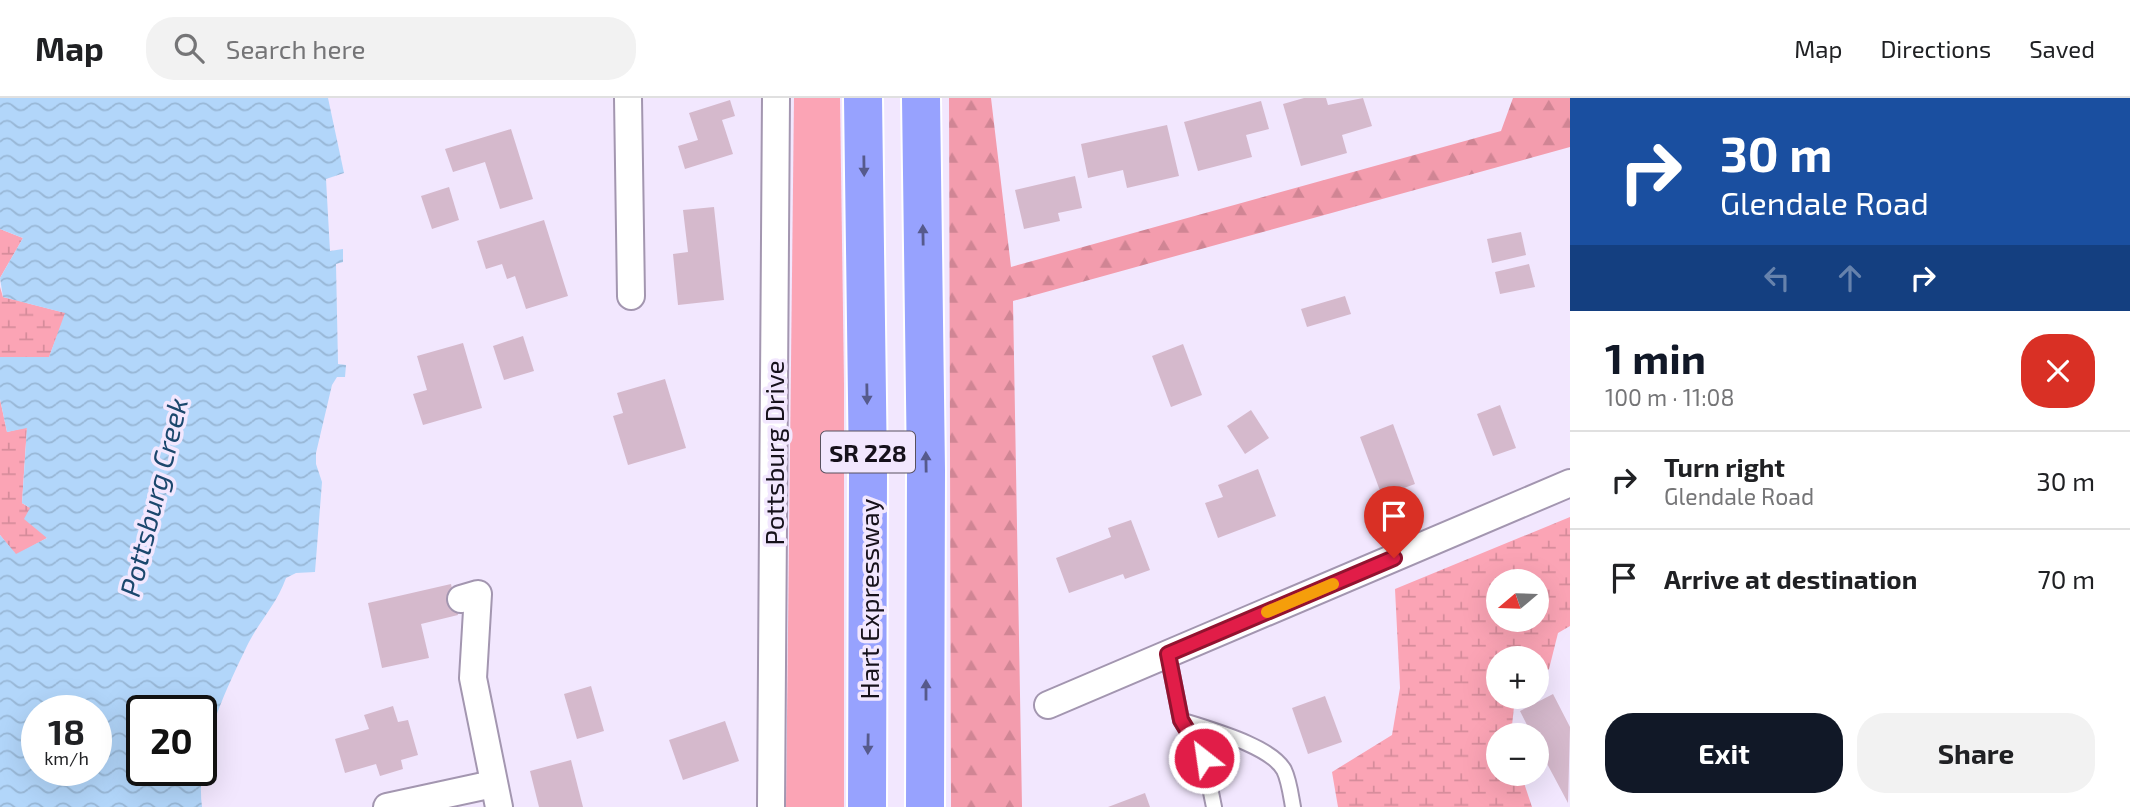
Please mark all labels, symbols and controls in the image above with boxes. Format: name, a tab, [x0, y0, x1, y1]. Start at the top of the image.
search box	[146, 17, 636, 80]
text: Map	[35, 28, 104, 68]
icon: search	[170, 29, 208, 67]
text: Search here	[226, 33, 365, 64]
text: Map	[1794, 34, 1842, 63]
text: Directions	[1880, 34, 1991, 63]
text: Saved	[2029, 34, 2095, 63]
text: 30 m	[1720, 123, 1832, 182]
icon: right	[1605, 126, 1696, 217]
one-way arrow	[858, 155, 870, 177]
text: Glendale Road	[1720, 183, 1929, 221]
one-way arrow	[917, 224, 928, 246]
icon: left	[1758, 259, 1796, 297]
icon: ahead	[1831, 259, 1869, 297]
icon: right	[1904, 259, 1942, 297]
text: 1 min	[1605, 332, 1706, 382]
button: close	[2021, 334, 2095, 408]
street label: Pottsburg Drive	[758, 361, 789, 545]
one-way arrow	[862, 383, 873, 405]
text: 100 m · 11:08	[1605, 383, 1734, 411]
water label: Pottsburg Creek	[112, 394, 194, 600]
road number: SR 228	[821, 432, 915, 472]
one-way arrow	[920, 451, 932, 473]
text: Turn right	[1664, 451, 1785, 482]
icon: right	[1605, 461, 1643, 499]
text: 30 m	[2036, 465, 2095, 496]
text: Glendale Road	[1664, 482, 1814, 510]
pin	[1364, 486, 1424, 558]
icon: arrive	[1375, 497, 1413, 535]
street label: Hart Expressway	[853, 498, 884, 699]
icon: arrive	[1605, 559, 1643, 597]
text: Arrive at destination	[1664, 563, 1917, 594]
text: 70 m	[2037, 563, 2095, 594]
north arrow	[1486, 569, 1549, 632]
map controls	[1486, 569, 1549, 786]
button: +	[1486, 646, 1549, 709]
one-way arrow	[920, 679, 932, 701]
speed limit sign: 20	[126, 695, 217, 786]
text: 18	[48, 710, 85, 752]
button: Exit	[1605, 713, 1843, 793]
button: Share	[1857, 713, 2095, 793]
position arrow	[1167, 721, 1241, 795]
button: −	[1486, 723, 1549, 786]
one-way arrow	[862, 733, 874, 755]
text: km/h	[44, 747, 89, 769]

